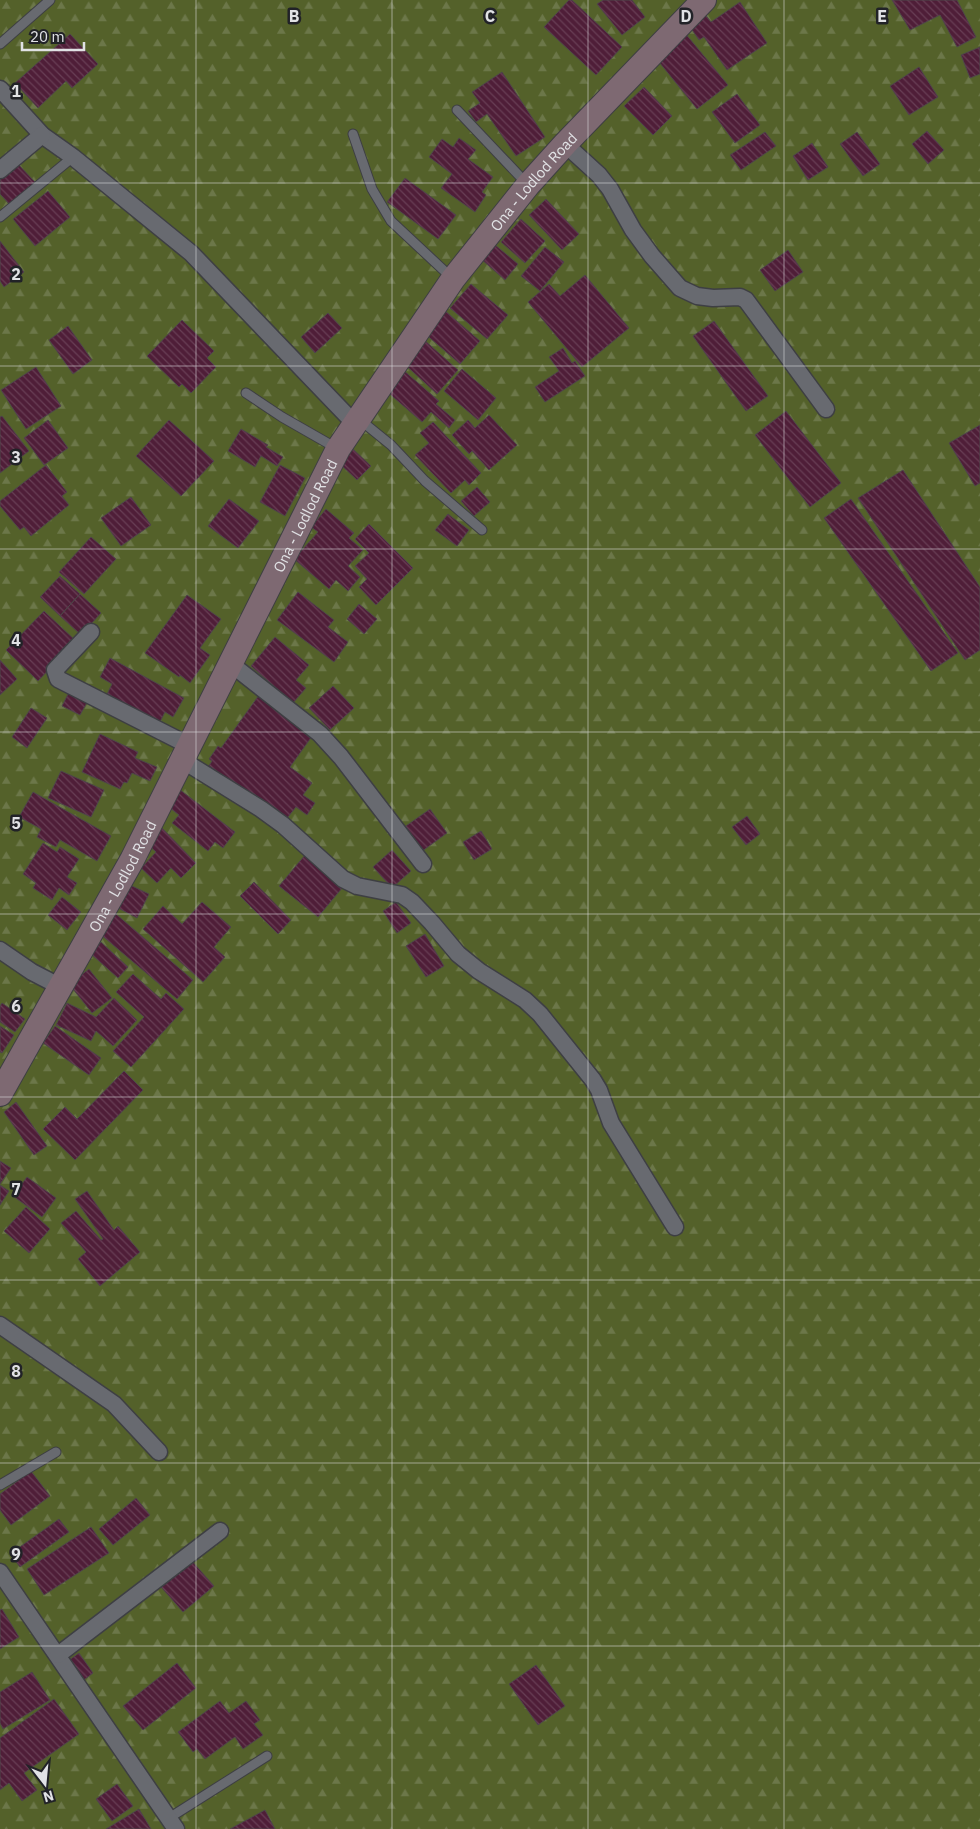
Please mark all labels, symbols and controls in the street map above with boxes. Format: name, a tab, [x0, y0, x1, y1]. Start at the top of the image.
text: B	[289, 6, 300, 26]
text: C	[485, 6, 495, 26]
text: D	[680, 6, 692, 26]
text: E	[877, 6, 887, 26]
scale bar	[22, 20, 85, 52]
text: 20 m	[30, 27, 65, 46]
text: 1	[11, 81, 21, 101]
street label: Ona - Lodlod Road	[486, 128, 581, 235]
text: 2	[11, 264, 21, 284]
text: 3	[11, 447, 21, 467]
street label: Ona - Lodlod Road	[268, 456, 341, 575]
text: 4	[11, 630, 21, 650]
text: 5	[11, 813, 21, 833]
street label: Ona - Lodlod Road	[84, 817, 160, 935]
text: 6	[11, 996, 21, 1016]
text: 7	[11, 1179, 21, 1199]
text: 8	[11, 1361, 21, 1381]
text: 9	[11, 1544, 21, 1564]
north arrow	[20, 1759, 70, 1809]
text: N	[41, 1786, 56, 1807]

